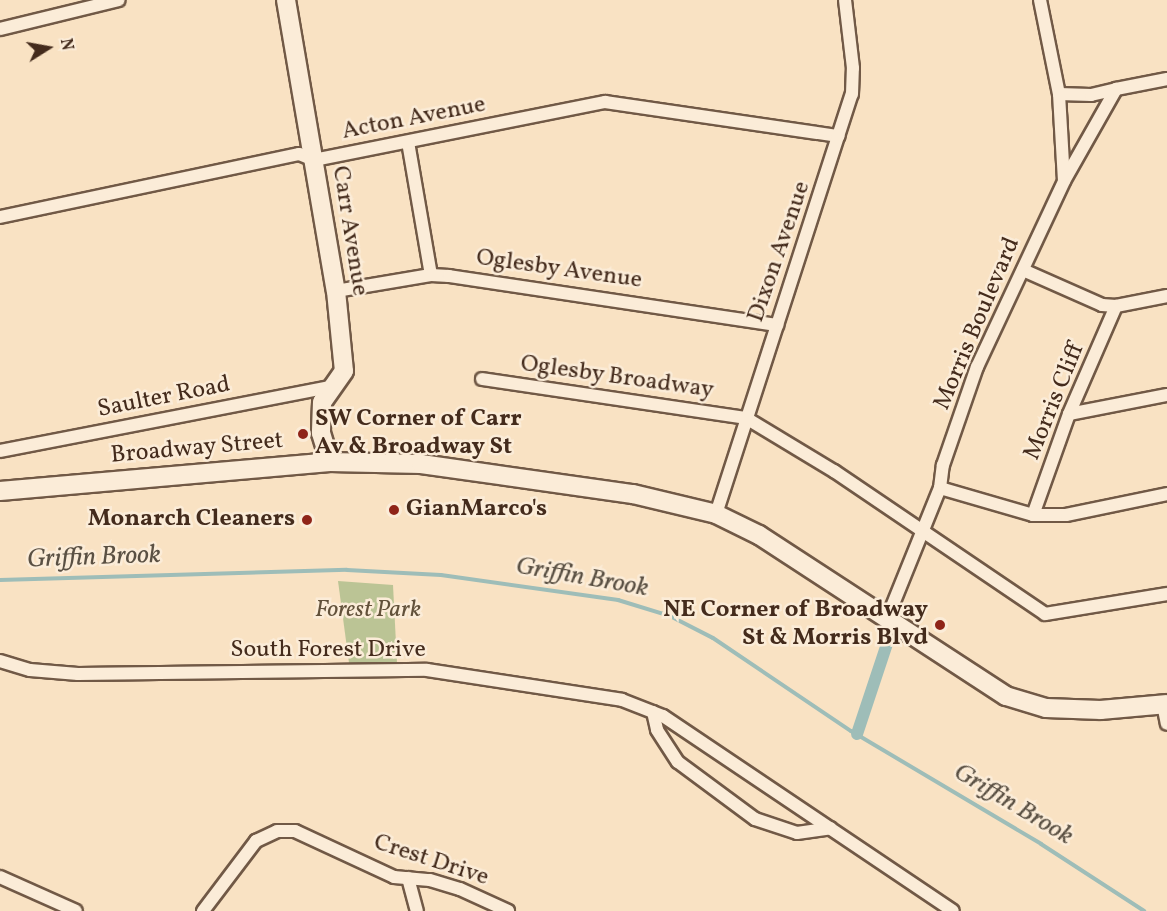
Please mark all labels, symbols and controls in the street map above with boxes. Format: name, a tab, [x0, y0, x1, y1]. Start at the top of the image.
north arrow	[18, 18, 78, 78]
text: N	[54, 37, 78, 52]
street label: Acton Avenue	[340, 91, 488, 147]
street label: Carr Avenue	[325, 164, 373, 298]
street label: Dixon Avenue	[742, 178, 818, 326]
street label: Morris Boulevard	[929, 233, 1027, 415]
street label: Oglesby Avenue	[474, 244, 644, 296]
street label: Morris Cliff	[1019, 340, 1091, 464]
street label: Oglesby Broadway	[518, 350, 716, 406]
street label: Saulter Road	[95, 371, 233, 425]
place label: SW Corner of Carr Av & Broadway St	[315, 406, 520, 462]
street label: Broadway Street	[109, 427, 285, 471]
marker: SW Corner of Carr Av & Broadway St	[296, 427, 310, 441]
place label: GianMarco's	[406, 496, 547, 524]
marker: GianMarco's	[387, 503, 401, 517]
place label: Monarch Cleaners	[88, 506, 295, 534]
marker: Monarch Cleaners	[300, 513, 314, 527]
water label: Griffin Brook	[27, 540, 161, 576]
water label: Griffin Brook	[513, 551, 651, 605]
park label: Forest Park	[315, 597, 421, 625]
place label: NE Corner of Broadway St & Morris Blvd	[665, 597, 928, 653]
marker: NE Corner of Broadway St & Morris Blvd	[933, 618, 947, 632]
street label: South Forest Drive	[230, 637, 426, 665]
water label: Griffin Brook	[948, 757, 1078, 853]
street label: Crest Drive	[370, 829, 492, 893]

